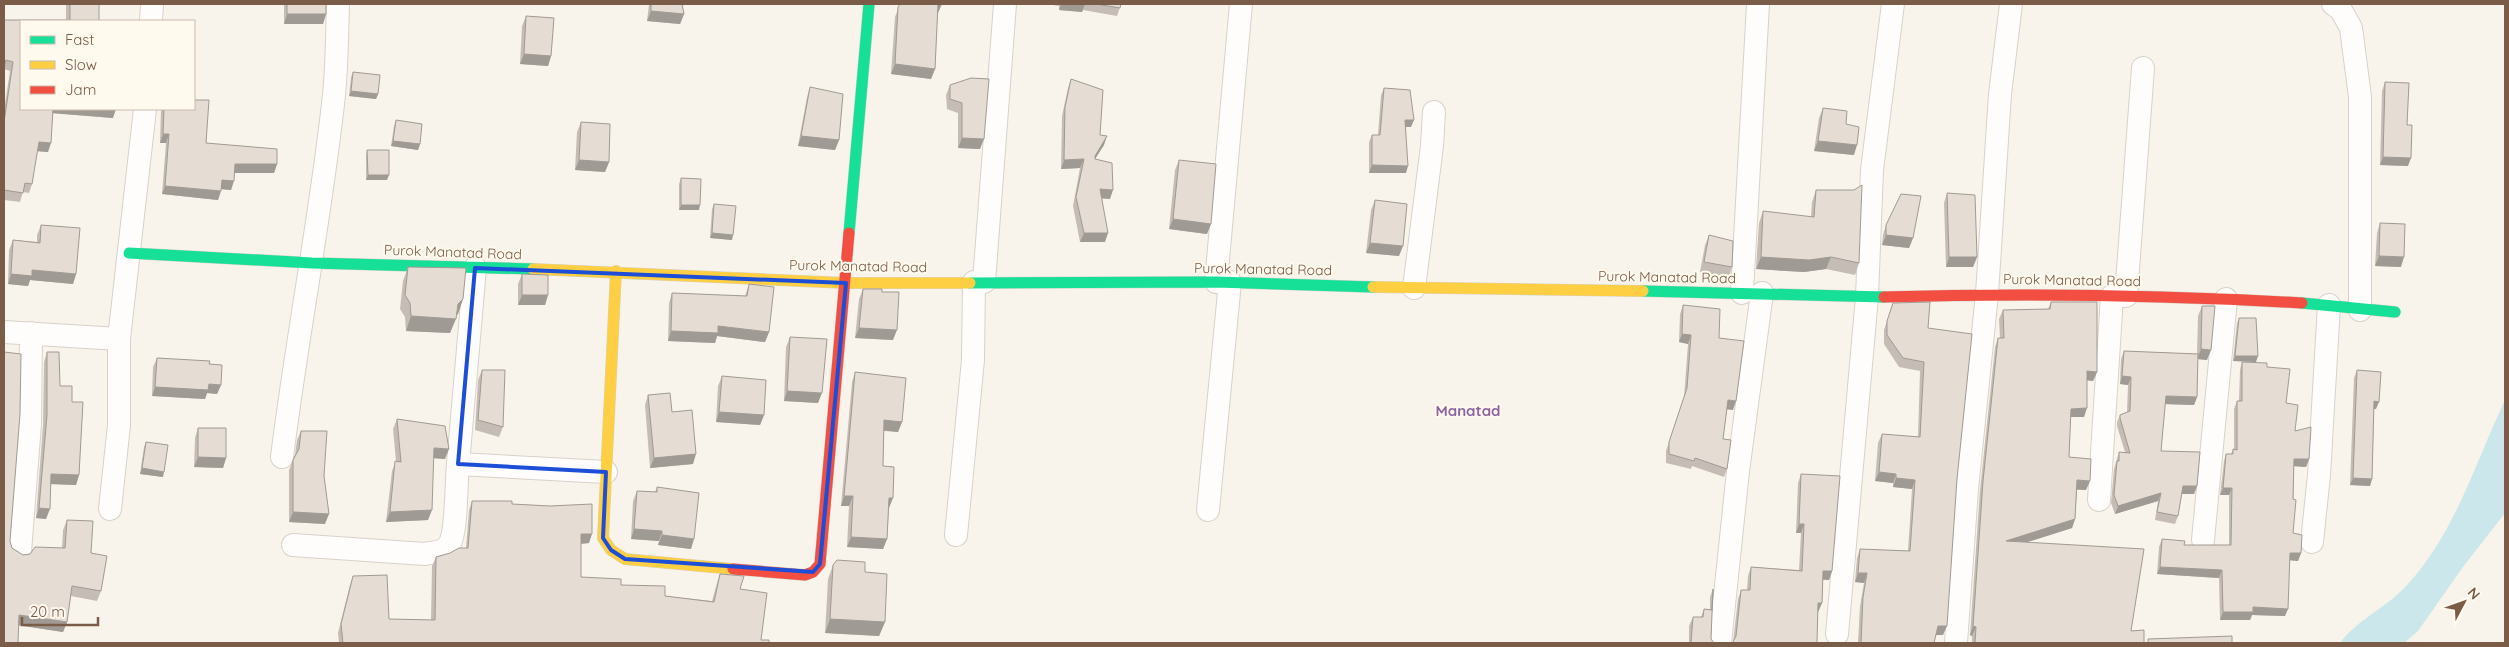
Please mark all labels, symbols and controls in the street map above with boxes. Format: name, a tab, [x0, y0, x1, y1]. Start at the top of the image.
legend	[20, 20, 195, 110]
text: Fast	[65, 30, 94, 49]
text: Slow	[65, 55, 97, 74]
text: Jam	[65, 80, 96, 99]
street label: Purok Manatad Road	[384, 241, 522, 263]
street label: Purok Manatad Road	[789, 256, 927, 276]
street label: Purok Manatad Road	[1194, 259, 1332, 279]
street label: Purok Manatad Road	[1598, 267, 1736, 287]
street label: Purok Manatad Road	[2003, 270, 2141, 290]
district label: Manatad	[1435, 401, 1501, 420]
north arrow	[2439, 577, 2489, 627]
text: N	[2464, 584, 2484, 603]
scale bar	[22, 594, 99, 626]
text: 20 m	[30, 602, 65, 621]

